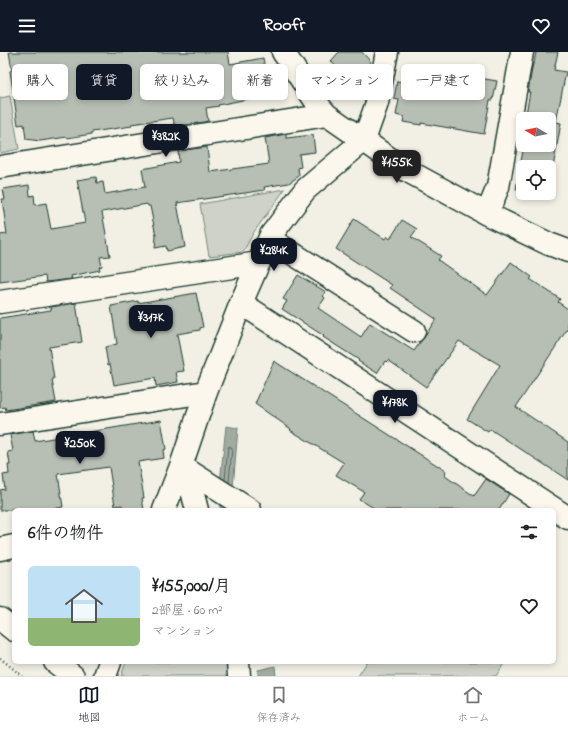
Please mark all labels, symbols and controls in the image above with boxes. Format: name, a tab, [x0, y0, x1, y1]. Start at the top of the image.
text: Roofr	[263, 13, 305, 39]
icon: menu	[16, 15, 38, 37]
icon: heart	[530, 15, 552, 37]
chip: 購入	[12, 64, 68, 100]
chip: 賃貸	[76, 64, 132, 100]
chip: 絞り込み	[140, 64, 224, 100]
chip: 新着	[232, 64, 288, 100]
chip: マンション	[296, 64, 393, 100]
chip: 一戸建て	[401, 64, 485, 100]
north arrow	[516, 112, 556, 152]
map controls	[516, 112, 556, 200]
pin: ¥382K	[138, 124, 194, 158]
text: ¥382K	[152, 127, 180, 146]
pin: ¥155K	[369, 150, 425, 184]
text: ¥155K	[382, 153, 412, 172]
button: locate	[516, 160, 556, 200]
pin: ¥284K	[246, 238, 302, 272]
text: ¥284K	[260, 241, 288, 260]
pin: ¥317K	[123, 305, 179, 339]
text: ¥317K	[138, 308, 164, 327]
pin: ¥178K	[367, 390, 423, 424]
text: ¥178K	[382, 393, 408, 412]
pin: ¥250K	[52, 431, 108, 465]
text: ¥250K	[65, 434, 95, 453]
text: 6件の物件	[28, 521, 103, 546]
icon: filters	[518, 521, 540, 543]
text: ¥155,000/月	[152, 574, 231, 599]
icon: home	[60, 582, 108, 630]
icon: heart	[518, 595, 540, 617]
text: 2部屋 · 60 m²	[152, 601, 222, 620]
text: マンション	[152, 622, 216, 641]
tab: 地図	[78, 684, 100, 726]
tab: 保存済み	[257, 684, 301, 726]
tab: ホーム	[457, 684, 490, 726]

